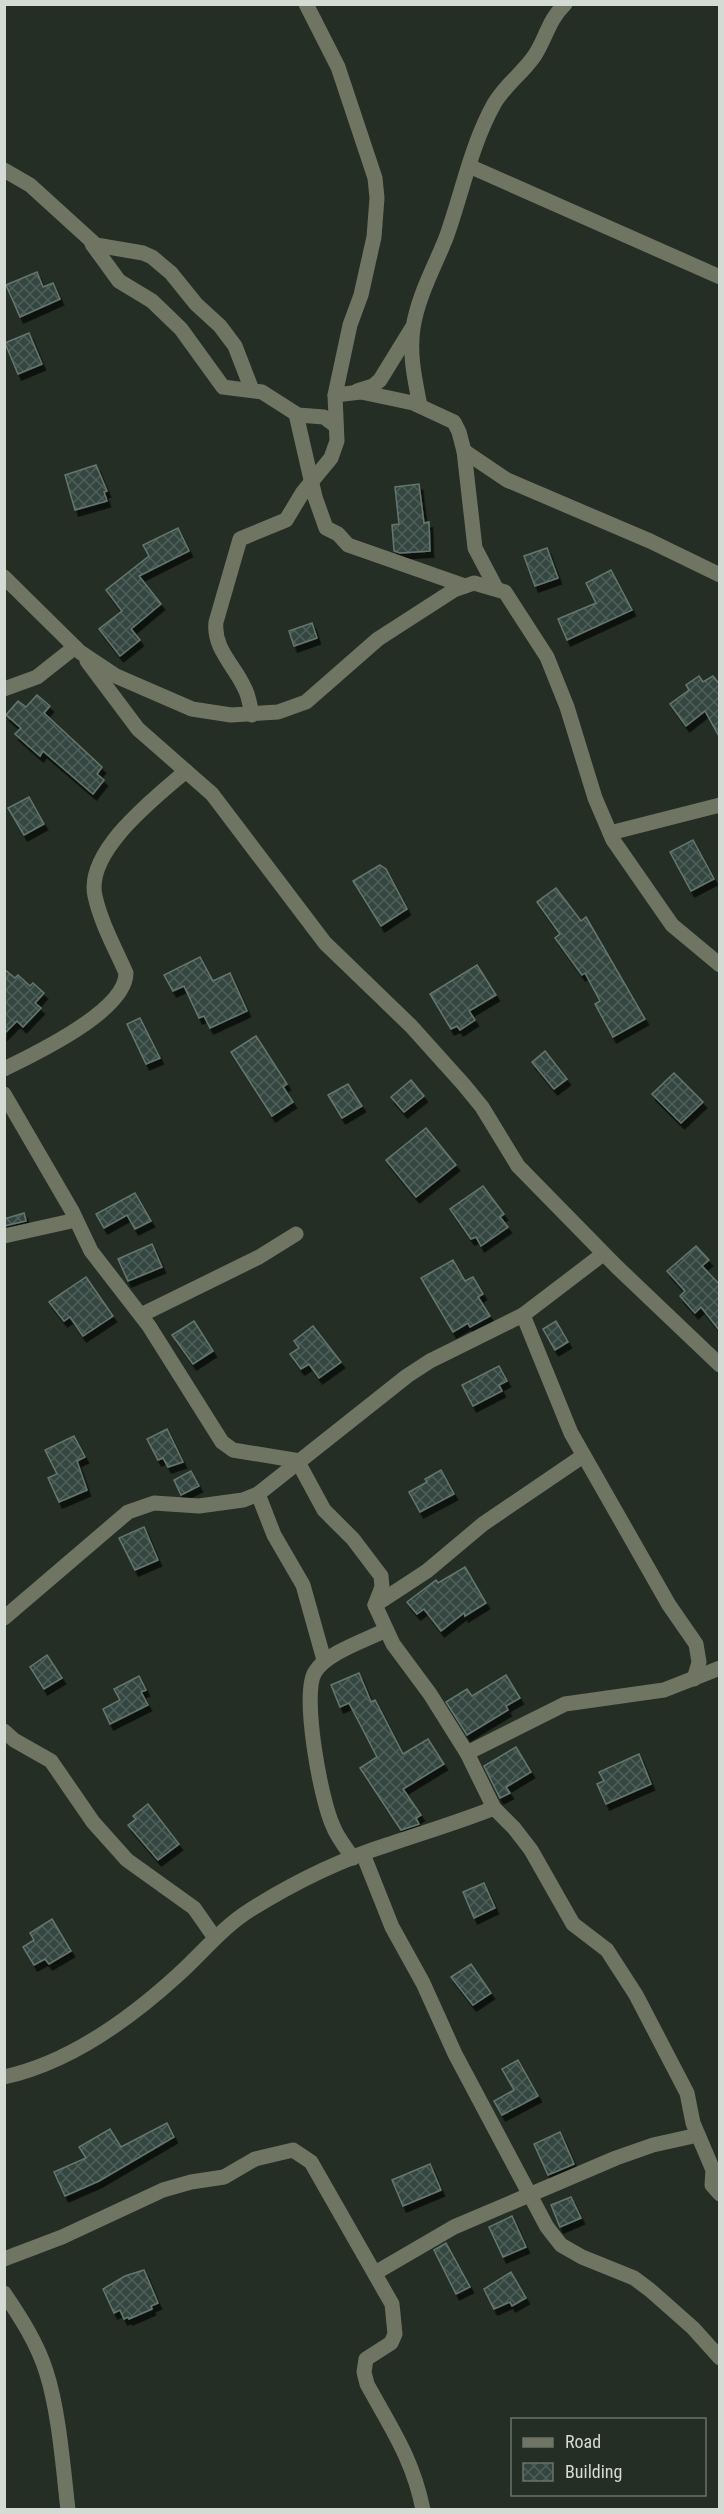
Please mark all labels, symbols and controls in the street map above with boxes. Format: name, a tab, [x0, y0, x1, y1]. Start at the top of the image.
legend	[511, 2418, 706, 2496]
text: Road	[565, 2431, 601, 2452]
text: Building	[565, 2461, 622, 2482]

